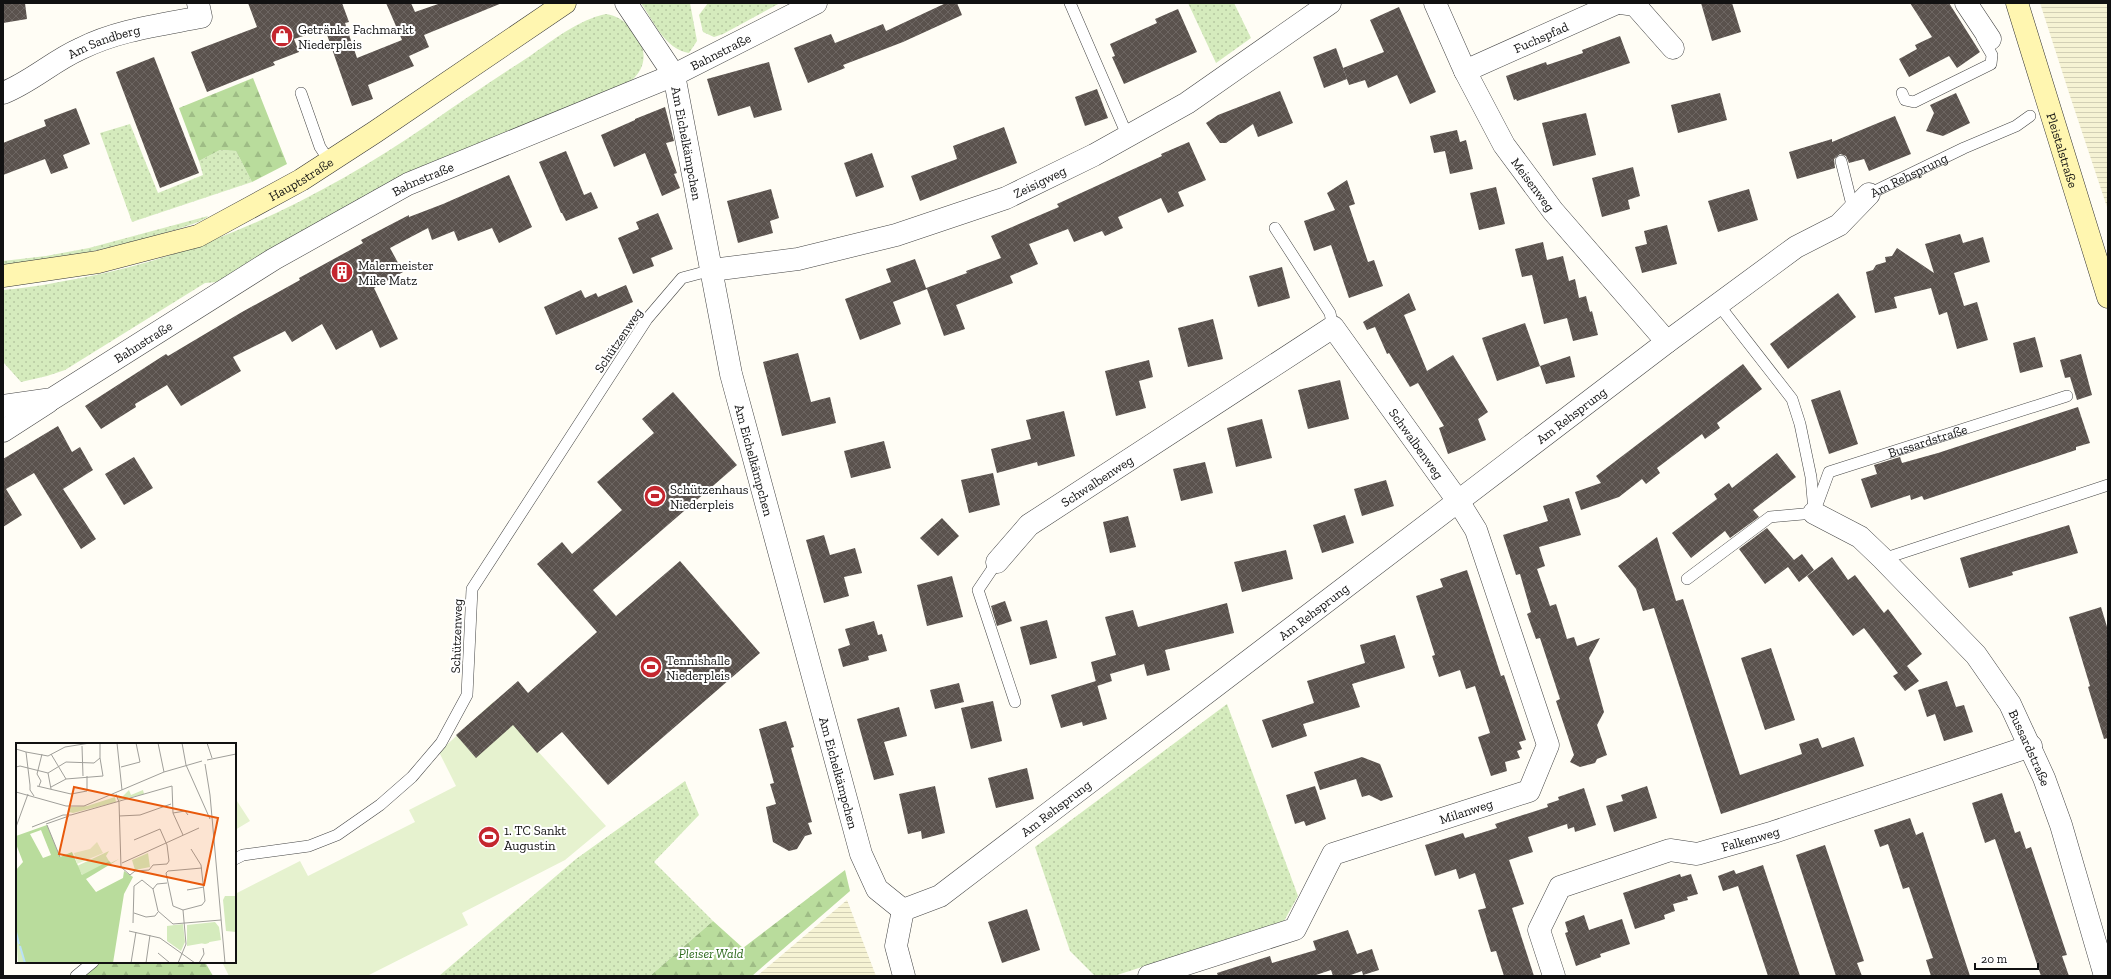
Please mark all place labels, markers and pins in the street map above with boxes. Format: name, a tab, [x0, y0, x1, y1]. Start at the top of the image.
place label: Getränke Fachmarkt Niederpleis	[298, 22, 414, 52]
shop icon: Getränke Fachmarkt Niederpleis	[269, 23, 295, 49]
place label: Malermeister Mike Matz	[358, 258, 434, 288]
building icon: Malermeister Mike Matz	[329, 259, 355, 285]
place label: Schützenhaus Niederpleis	[670, 482, 749, 512]
sports icon: Schützenhaus Niederpleis	[642, 483, 668, 509]
place label: Tennishalle Niederpleis	[666, 653, 730, 683]
sports icon: Tennishalle Niederpleis	[638, 654, 664, 680]
place label: 1. TC Sankt Augustin	[504, 823, 566, 853]
sports icon: 1. TC Sankt Augustin	[476, 824, 502, 850]

